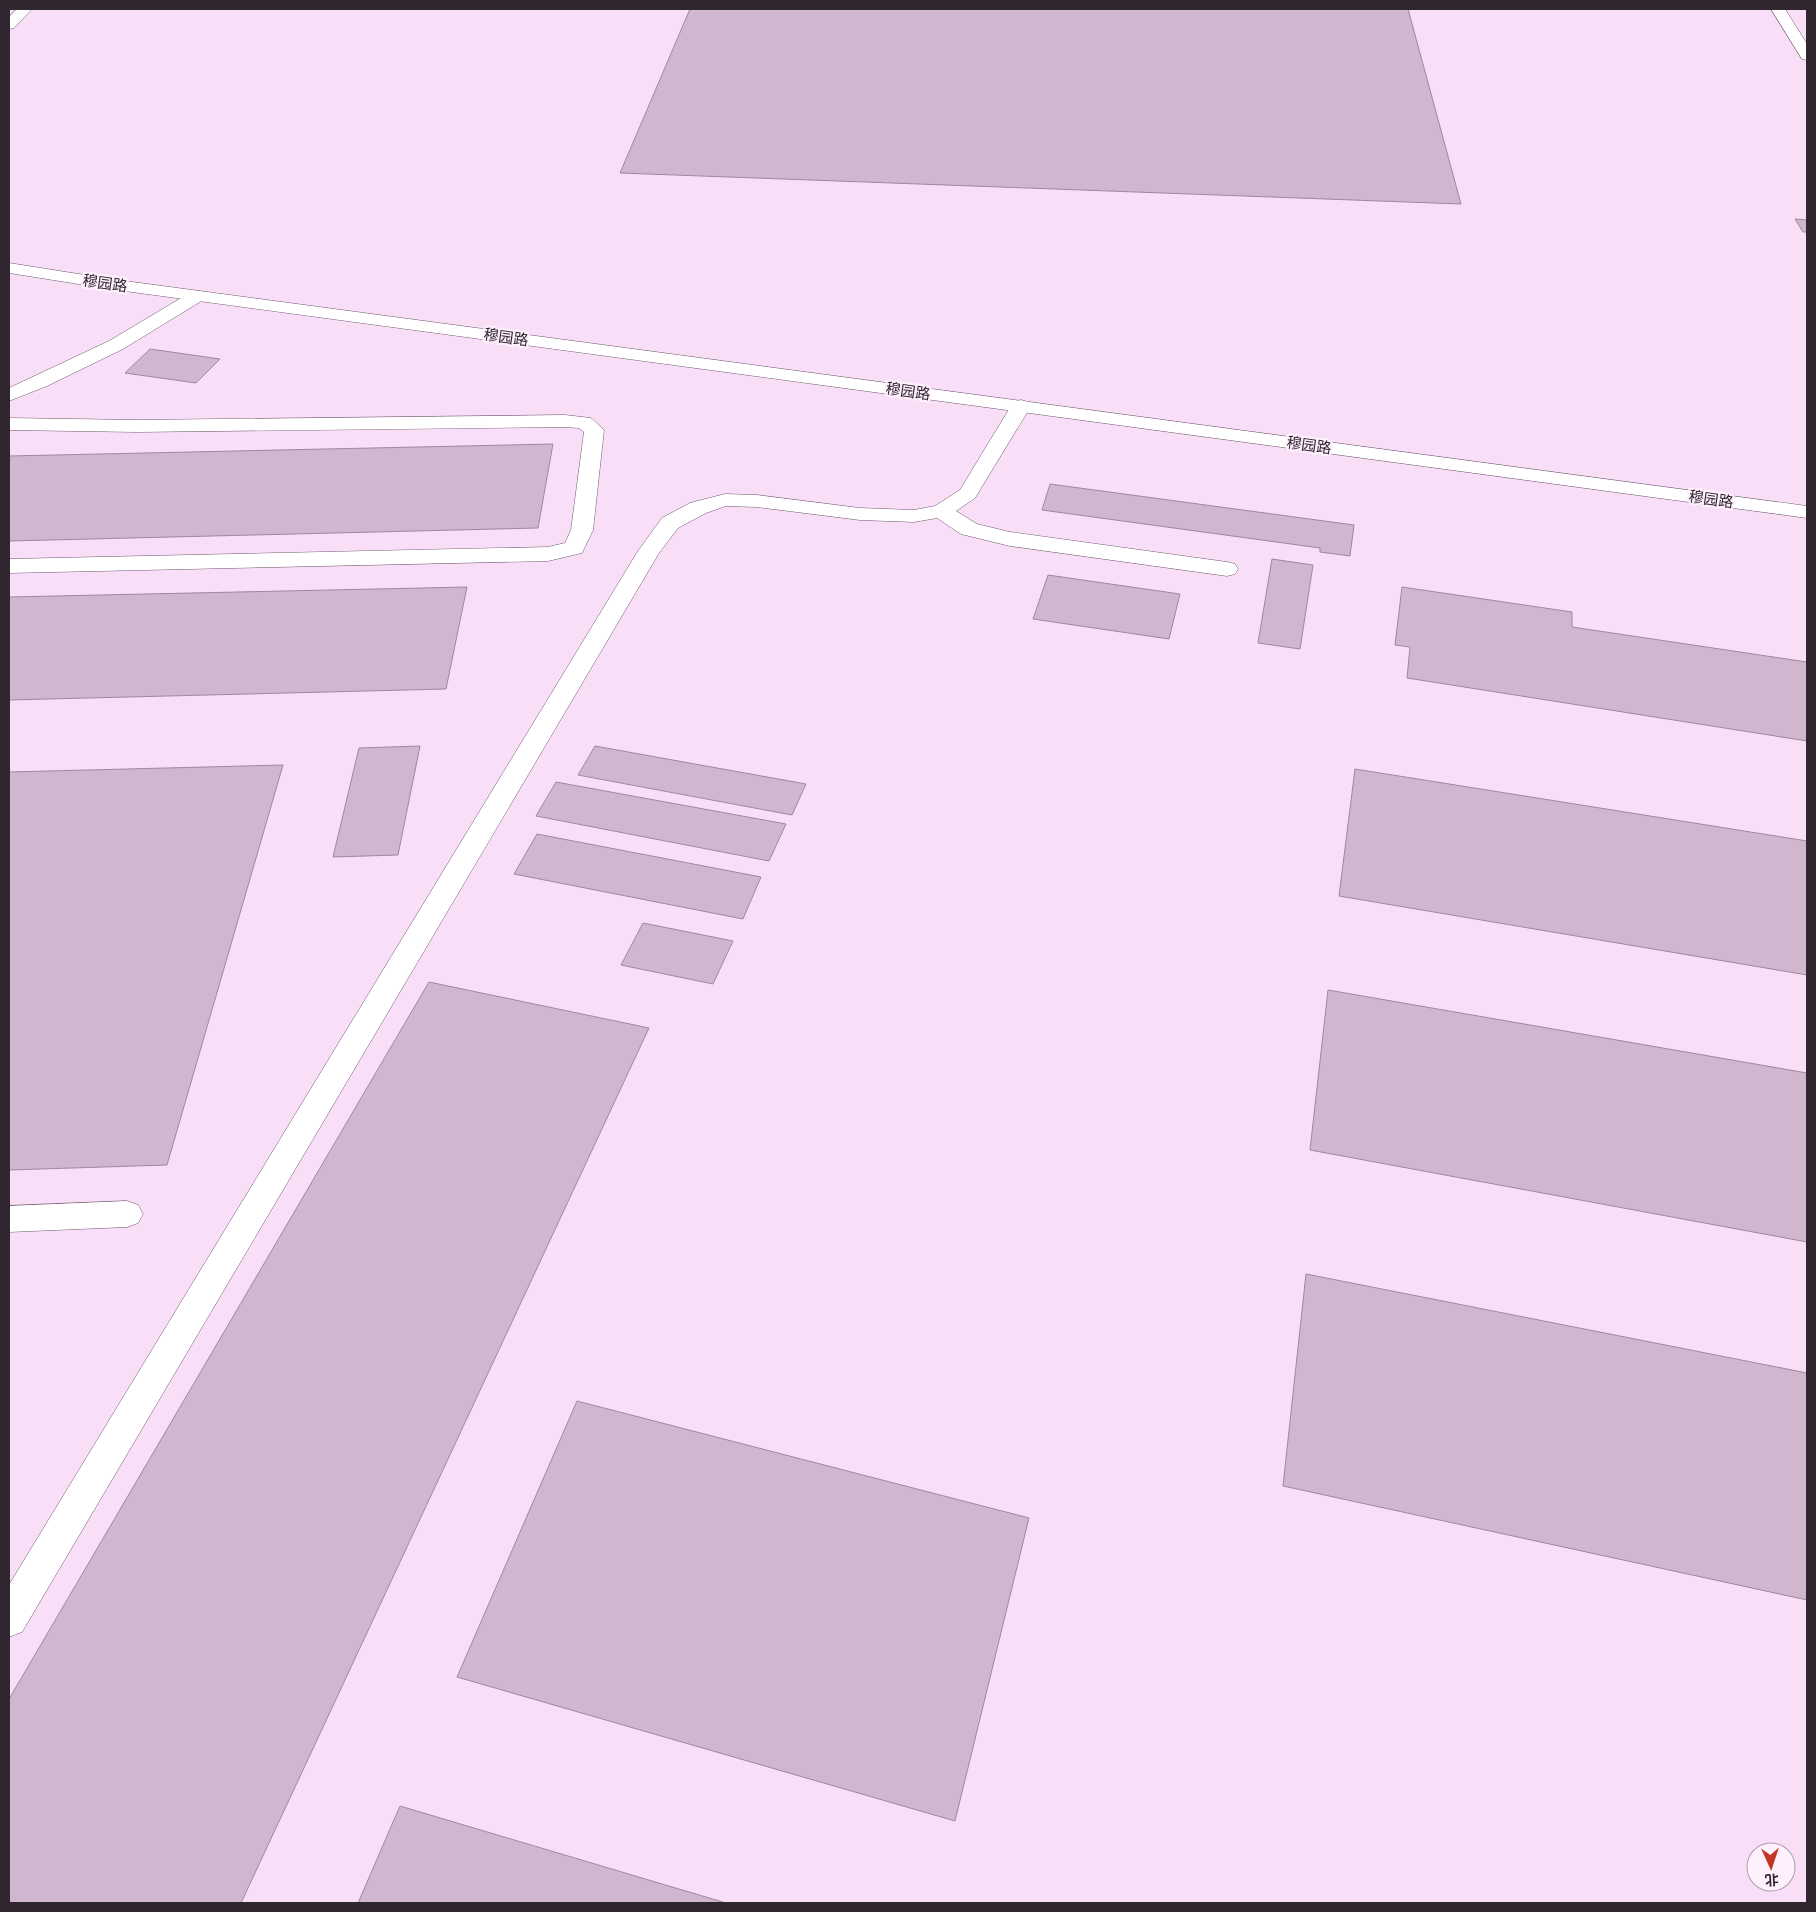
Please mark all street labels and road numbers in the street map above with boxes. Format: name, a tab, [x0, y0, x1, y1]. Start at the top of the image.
street label: 穆园路	[81, 270, 129, 296]
street label: 穆园路	[482, 324, 530, 350]
street label: 穆园路	[884, 378, 932, 404]
street label: 穆园路	[1285, 432, 1333, 458]
street label: 穆园路	[1687, 486, 1735, 512]

